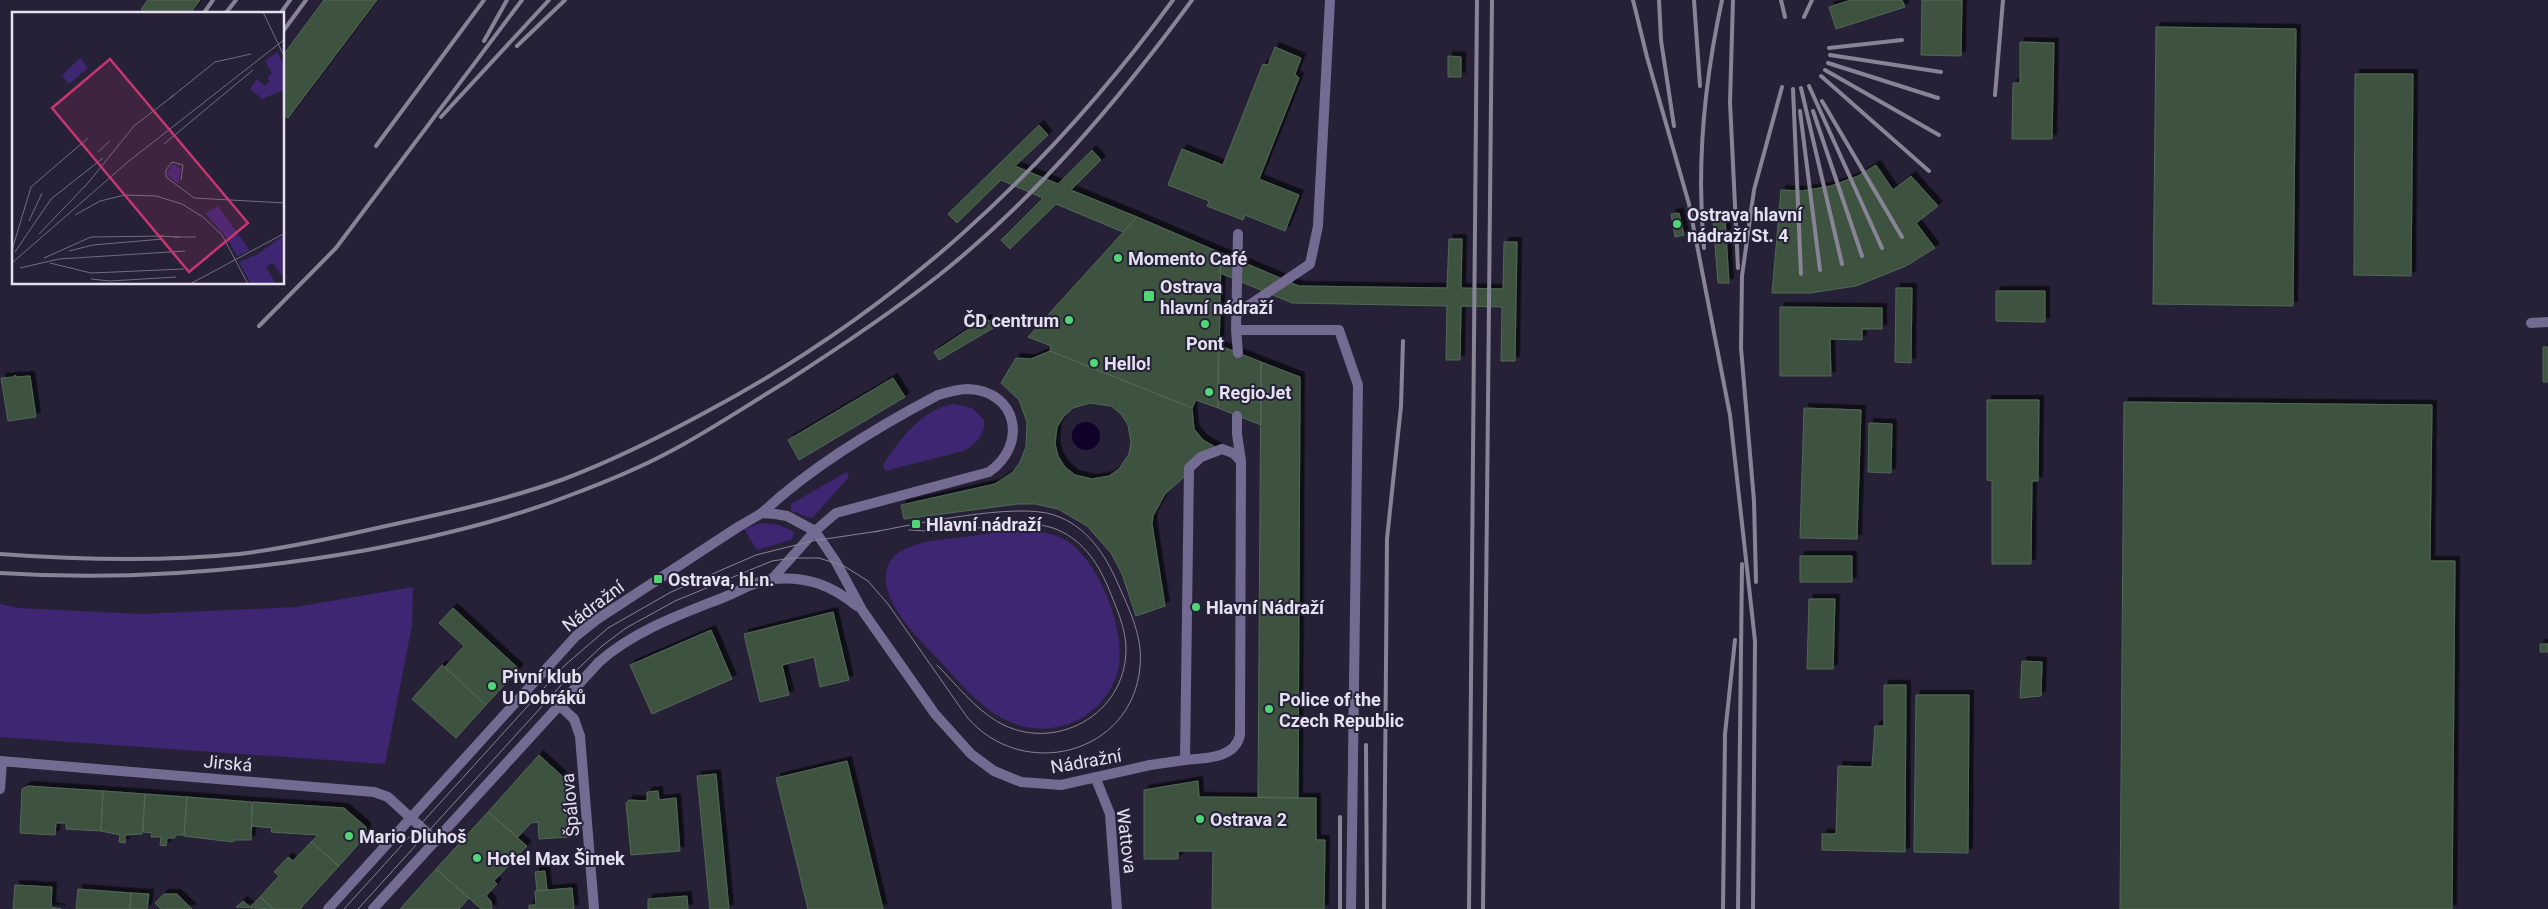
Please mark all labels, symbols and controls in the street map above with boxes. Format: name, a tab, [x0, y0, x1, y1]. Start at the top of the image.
inset map	[12, 12, 285, 285]
place label: Ostrava hlavní nádraží St. 4	[1687, 204, 1803, 246]
marker: Ostrava hlavní nádraží St. 4	[1671, 218, 1683, 230]
place label: Momento Café	[1128, 248, 1247, 269]
marker: Momento Café	[1112, 252, 1124, 264]
place label: Ostrava hlavní nádraží	[1160, 276, 1274, 318]
marker: Ostrava hlavní nádraží	[1142, 289, 1156, 303]
place label: ČD centrum	[964, 310, 1059, 331]
marker: ČD centrum	[1063, 314, 1075, 326]
marker: Pont	[1199, 318, 1211, 330]
place label: Pont	[1186, 333, 1224, 354]
place label: Hello!	[1104, 353, 1151, 374]
marker: Hello!	[1088, 357, 1100, 369]
place label: RegioJet	[1219, 382, 1291, 403]
marker: RegioJet	[1203, 386, 1215, 398]
place label: Hlavní nádraží	[926, 514, 1043, 535]
marker: Hlavní nádraží	[910, 518, 922, 530]
place label: Ostrava, hl.n.	[668, 569, 774, 590]
marker: Ostrava, hl.n.	[652, 573, 664, 585]
street label: Nádražní	[558, 576, 628, 636]
place label: Hlavní Nádraží	[1206, 597, 1325, 618]
marker: Hlavní Nádraží	[1190, 601, 1202, 613]
place label: Pivní klub U Dobráků	[502, 666, 586, 708]
marker: Pivní klub U Dobráků	[486, 680, 498, 692]
place label: Police of the Czech Republic	[1279, 689, 1404, 731]
marker: Police of the Czech Republic	[1263, 703, 1275, 715]
street label: Nádražní	[1049, 744, 1124, 778]
street label: Jirská	[203, 750, 253, 776]
street label: Špálova	[557, 772, 583, 838]
street label: Wattova	[1113, 807, 1141, 875]
place label: Ostrava 2	[1210, 809, 1287, 830]
marker: Ostrava 2	[1194, 813, 1206, 825]
place label: Mario Dluhoš	[359, 826, 466, 847]
marker: Mario Dluhoš	[343, 830, 355, 842]
place label: Hotel Max Šimek	[487, 848, 625, 869]
marker: Hotel Max Šimek	[471, 852, 483, 864]

